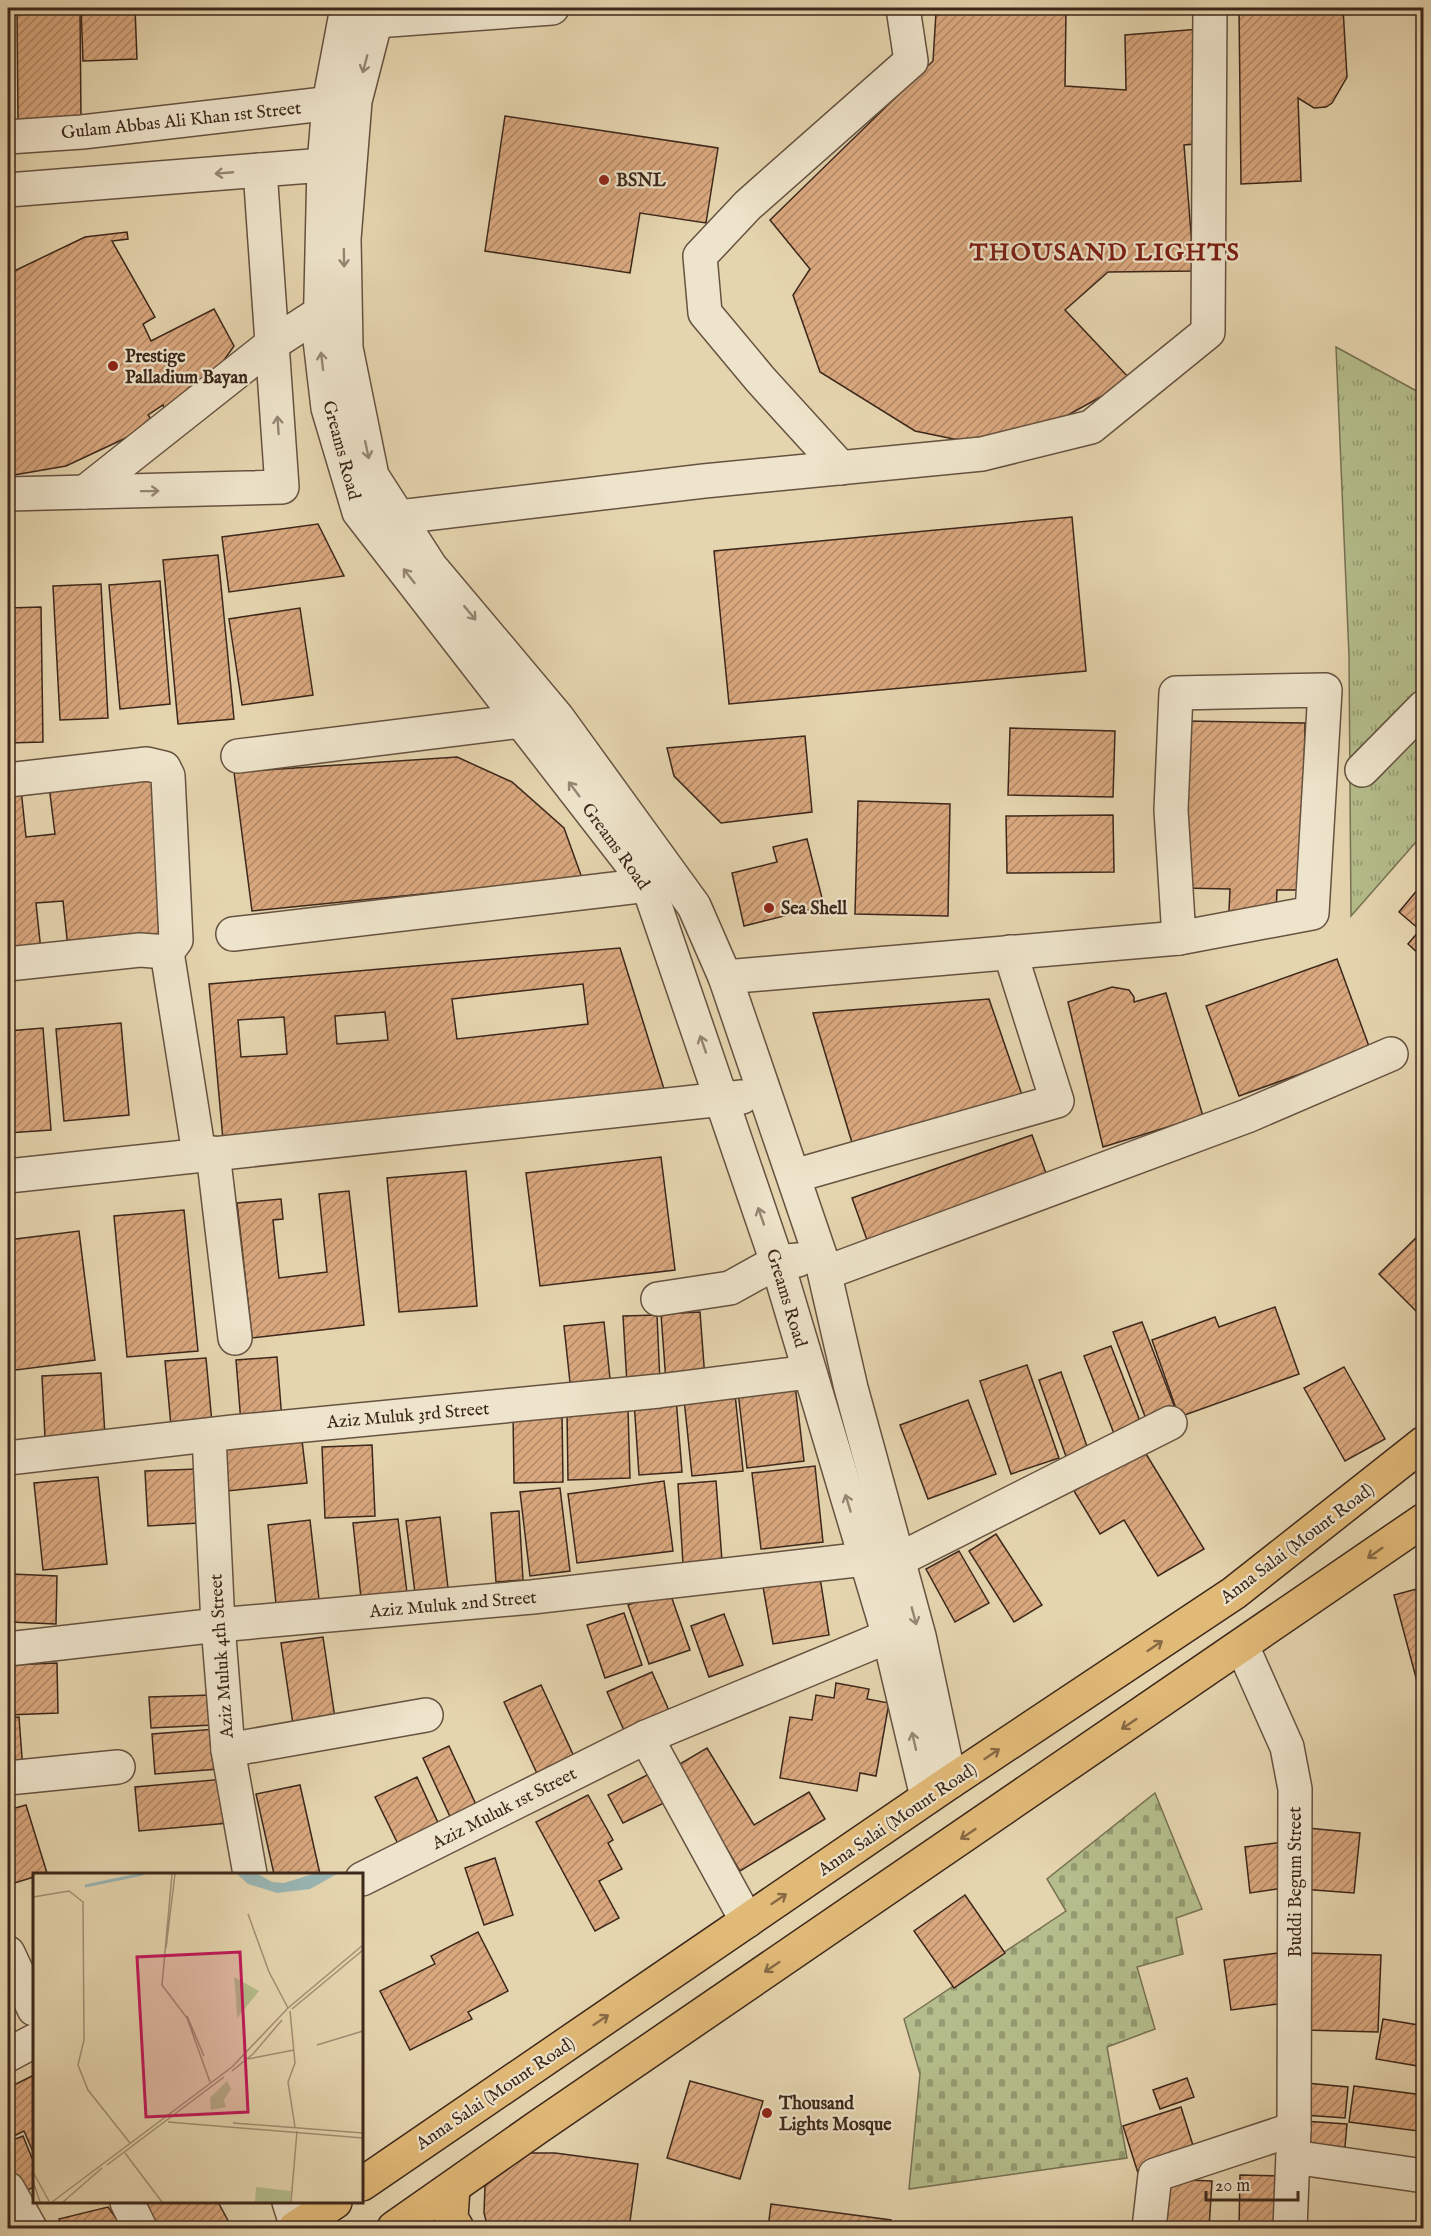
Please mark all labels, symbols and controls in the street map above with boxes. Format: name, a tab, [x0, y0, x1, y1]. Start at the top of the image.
one-way arrow	[358, 54, 370, 73]
street label: Gulam Abbas Ali Khan 1st Street	[60, 97, 302, 146]
one-way arrow	[214, 168, 234, 179]
place label: BSNL	[616, 170, 667, 193]
marker: BSNL	[597, 173, 611, 187]
district label: THOUSAND LIGHTS	[969, 238, 1240, 269]
one-way arrow	[338, 247, 350, 267]
place label: Prestige Palladium Bayan	[125, 346, 248, 390]
one-way arrow	[317, 351, 328, 371]
marker: Prestige Palladium Bayan	[106, 359, 120, 373]
street label: Greams Road	[316, 398, 365, 503]
one-way arrow	[272, 416, 283, 435]
one-way arrow	[362, 440, 373, 460]
one-way arrow	[139, 485, 159, 497]
one-way arrow	[402, 568, 415, 584]
one-way arrow	[463, 605, 477, 620]
one-way arrow	[568, 781, 580, 797]
street label: Greams Road	[576, 799, 654, 895]
place label: Sea Shell	[781, 898, 848, 921]
marker: Sea Shell	[762, 901, 776, 915]
one-way arrow	[696, 1035, 707, 1054]
one-way arrow	[755, 1207, 766, 1226]
street label: Greams Road	[760, 1246, 812, 1351]
street label: Aziz Muluk 3rd Street	[325, 1398, 490, 1435]
street label: Anna Salai (Mount Road)	[1216, 1479, 1379, 1610]
one-way arrow	[842, 1494, 853, 1513]
one-way arrow	[1368, 1547, 1384, 1559]
street label: Aziz Muluk 4th Street	[205, 1573, 240, 1740]
street label: Aziz Muluk 2nd Street	[368, 1587, 538, 1624]
one-way arrow	[908, 1606, 920, 1625]
one-way arrow	[1146, 1639, 1163, 1652]
one-way arrow	[1120, 1717, 1137, 1730]
one-way arrow	[907, 1731, 919, 1750]
one-way arrow	[984, 1748, 1000, 1760]
street label: Anna Salai (Mount Road)	[813, 1758, 982, 1883]
street label: Aziz Muluk 1st Street	[428, 1763, 581, 1856]
street label: Buddi Begum Street	[1285, 1806, 1308, 1958]
one-way arrow	[959, 1827, 976, 1840]
inset map	[33, 1873, 363, 2203]
one-way arrow	[770, 1893, 787, 1905]
one-way arrow	[764, 1961, 781, 1973]
one-way arrow	[592, 2014, 609, 2027]
street label: Anna Salai (Mount Road)	[411, 2032, 580, 2157]
place label: Thousand Lights Mosque	[778, 2093, 892, 2137]
marker: Thousand Lights Mosque	[760, 2106, 774, 2120]
scale bar	[1206, 2164, 1298, 2202]
text: 20 m	[1215, 2175, 1250, 2198]

